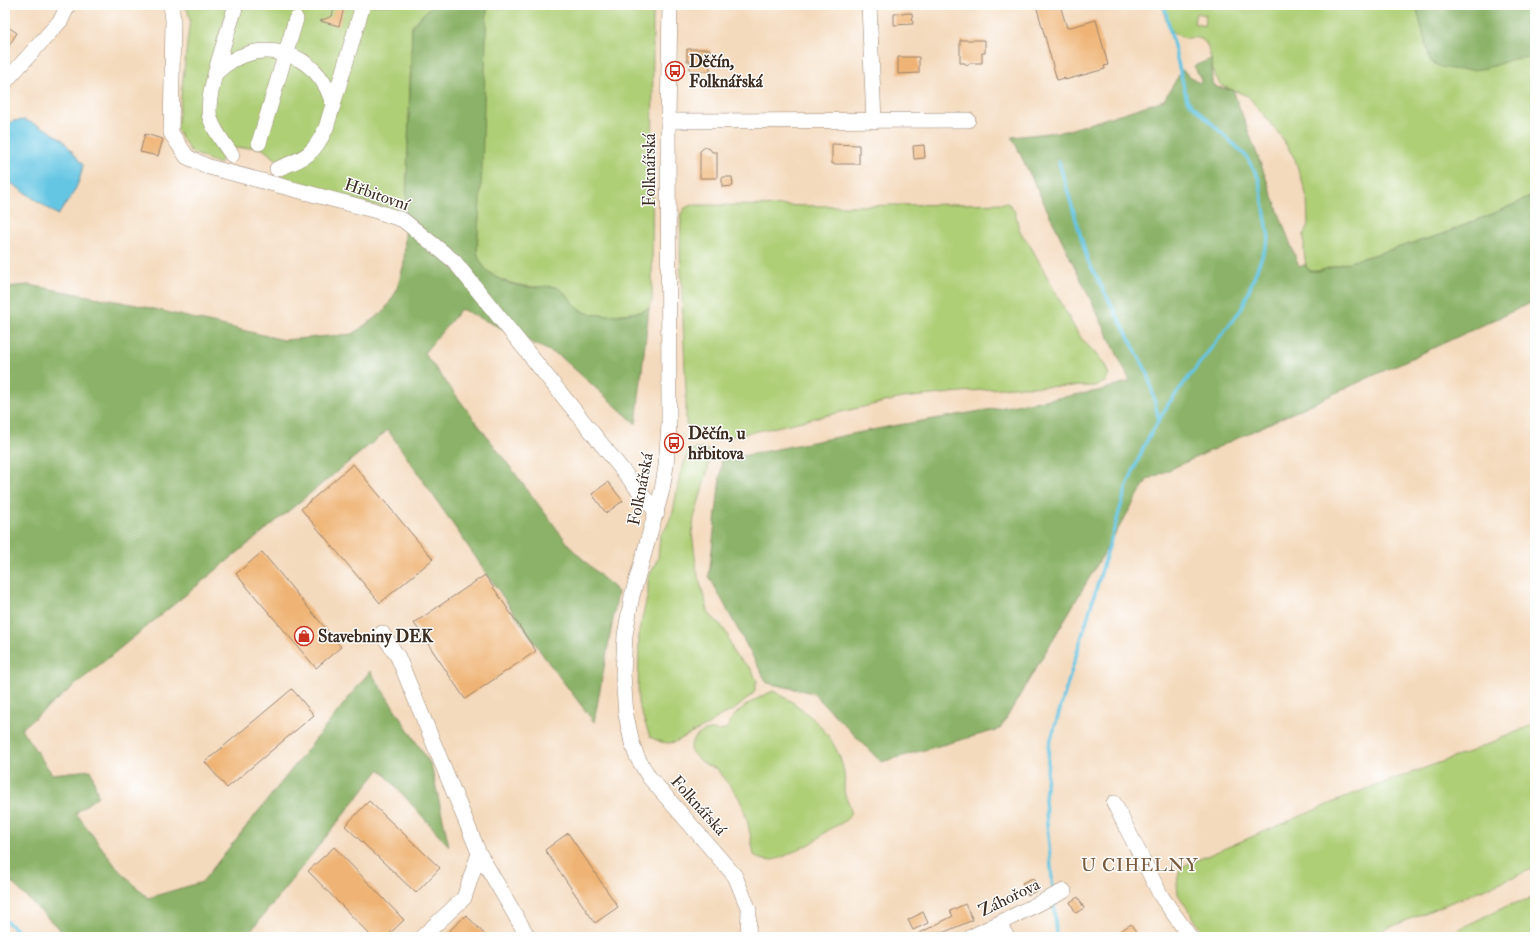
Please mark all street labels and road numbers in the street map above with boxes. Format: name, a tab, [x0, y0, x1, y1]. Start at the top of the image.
street label: Folknářská	[639, 132, 660, 207]
street label: Hřbitovní	[342, 174, 413, 216]
street label: Folknářská	[623, 450, 658, 527]
street label: Folknářská	[666, 771, 732, 840]
street label: Záhořova	[975, 873, 1044, 921]

